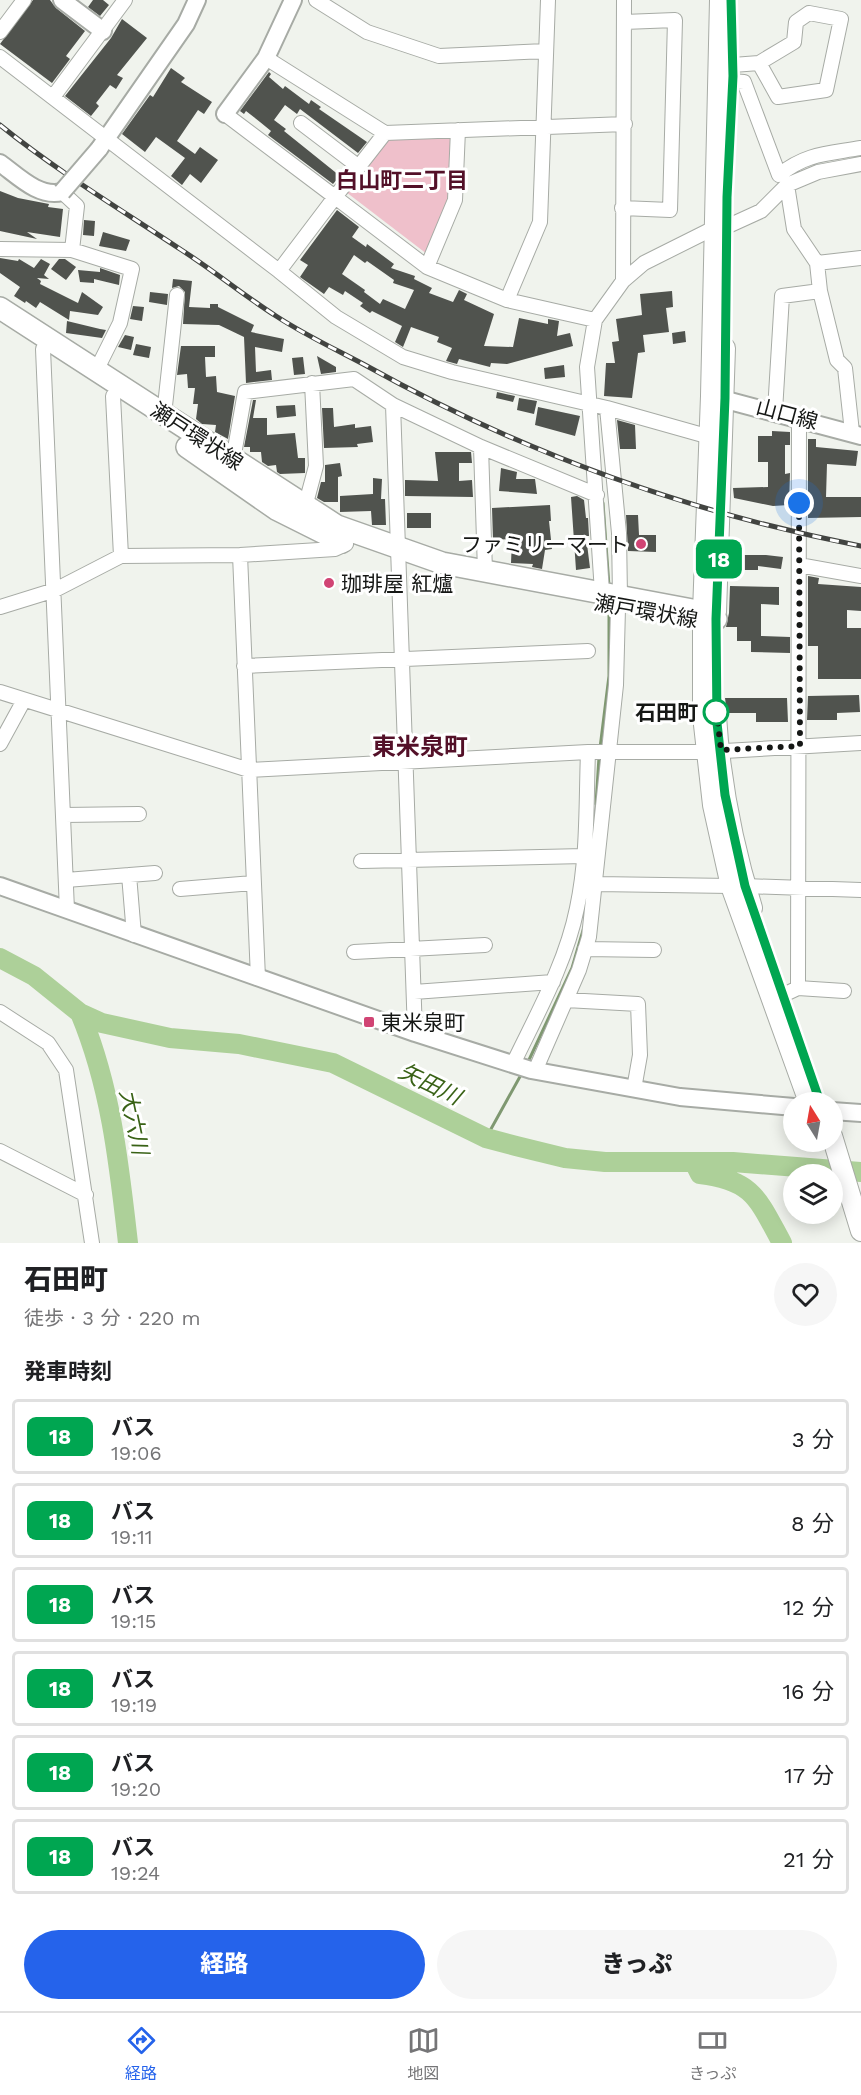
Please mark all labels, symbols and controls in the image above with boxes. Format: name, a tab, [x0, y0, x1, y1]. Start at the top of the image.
district label: 白山町二丁目	[336, 168, 468, 193]
street label: 山口線	[753, 394, 821, 434]
street label: 瀬戸環状線	[146, 397, 248, 475]
your location	[784, 488, 814, 518]
place label: ファミリーマート	[461, 532, 629, 557]
marker: ファミリーマート	[634, 537, 648, 551]
line badge: 18	[692, 540, 746, 578]
text: 18	[708, 547, 730, 572]
place label: 珈琲屋 紅爐	[341, 571, 453, 596]
marker: 珈琲屋 紅爐	[322, 576, 336, 590]
street label: 瀬戸環状線	[592, 590, 700, 632]
marker: 石田町	[703, 699, 729, 725]
place label: 石田町	[635, 700, 698, 725]
district label: 東米泉町	[372, 733, 468, 761]
place label: 東米泉町	[381, 1010, 465, 1035]
marker: 東米泉町	[362, 1015, 376, 1029]
water label: 矢田川	[395, 1058, 467, 1111]
water label: 大六川	[115, 1087, 154, 1159]
north arrow	[783, 1092, 843, 1152]
map controls	[783, 1092, 843, 1224]
button: layers	[783, 1164, 843, 1224]
text: 石田町	[24, 1263, 108, 1296]
button: heart	[774, 1263, 837, 1326]
text: 徒歩 · 3 分 · 220 m	[24, 1306, 200, 1330]
text: 発車時刻	[24, 1359, 112, 1384]
text: バス	[111, 1415, 155, 1440]
text: 18	[49, 1424, 71, 1449]
text: 3 分	[792, 1427, 834, 1452]
text: 19:06	[111, 1441, 162, 1465]
text: バス	[111, 1499, 155, 1524]
text: 18	[49, 1508, 71, 1533]
text: 8 分	[791, 1511, 834, 1536]
text: 19:11	[111, 1525, 153, 1549]
text: バス	[111, 1583, 155, 1608]
text: 18	[49, 1592, 71, 1617]
text: 12 分	[783, 1595, 834, 1620]
text: 19:15	[111, 1609, 157, 1633]
text: バス	[111, 1667, 155, 1692]
text: 18	[49, 1676, 71, 1701]
text: 16 分	[783, 1679, 834, 1704]
text: 19:19	[111, 1693, 157, 1717]
text: バス	[111, 1751, 155, 1776]
text: 18	[49, 1760, 71, 1785]
text: 17 分	[784, 1763, 834, 1788]
text: 19:20	[111, 1777, 161, 1801]
text: バス	[111, 1835, 155, 1860]
text: 18	[49, 1844, 71, 1869]
text: 21 分	[783, 1847, 834, 1872]
text: 19:24	[111, 1861, 160, 1885]
button: 経路	[24, 1930, 425, 1999]
button: きっぷ	[437, 1930, 837, 1999]
tab: 経路	[125, 2024, 158, 2084]
tab: 地図	[407, 2024, 440, 2084]
tab: きっぷ	[689, 2024, 736, 2084]

